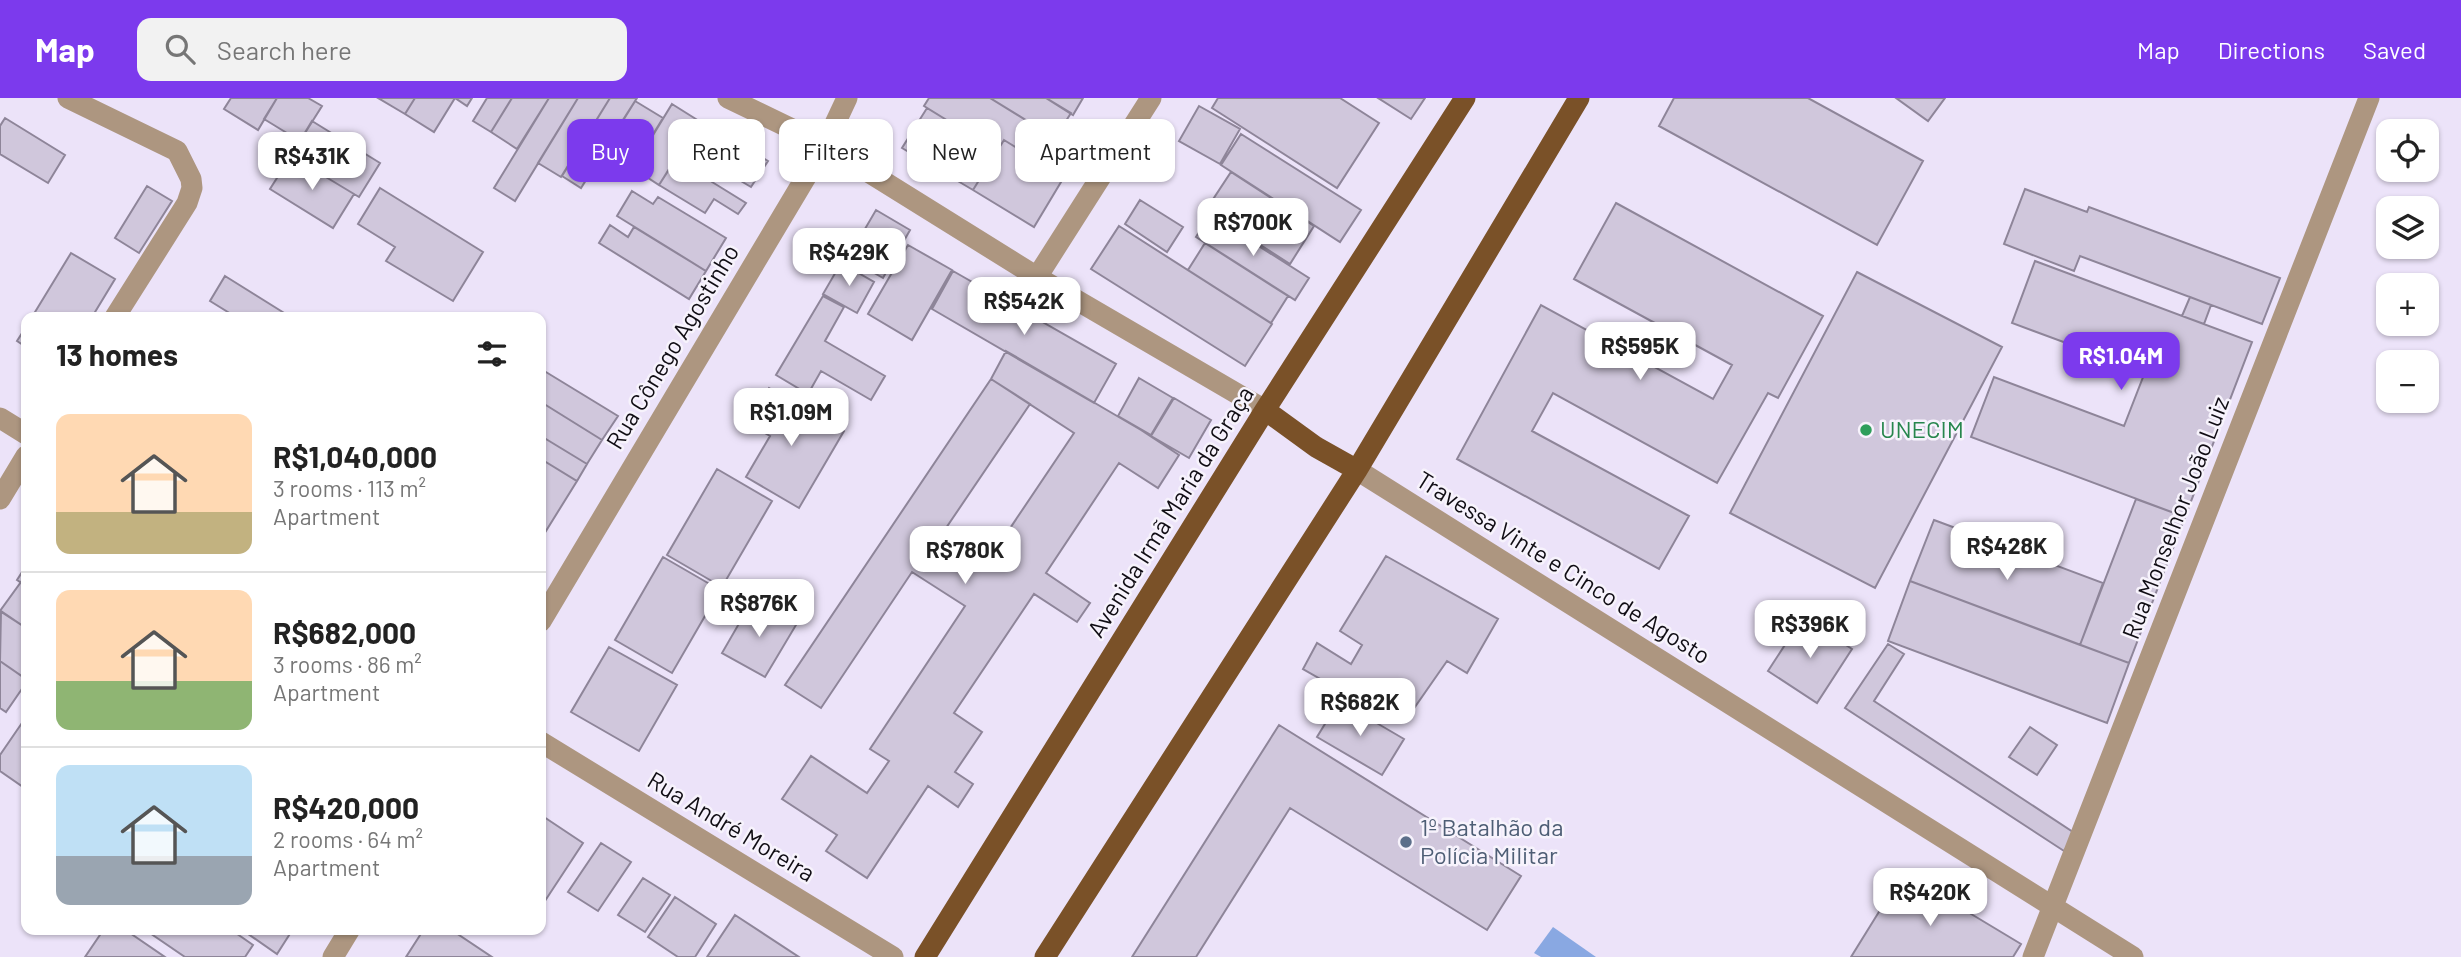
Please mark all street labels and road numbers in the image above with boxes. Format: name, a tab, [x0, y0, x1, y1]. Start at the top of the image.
street label: Rua Cônego Agostinho	[599, 239, 744, 454]
street label: Avenida Irmã Maria da Graça	[1080, 380, 1259, 642]
street label: Rua Monselhor João Luiz	[2115, 392, 2234, 643]
street label: Travessa Vinte e Cinco de Agosto	[1412, 464, 1716, 669]
street label: Rua André Moreira	[643, 764, 821, 887]

